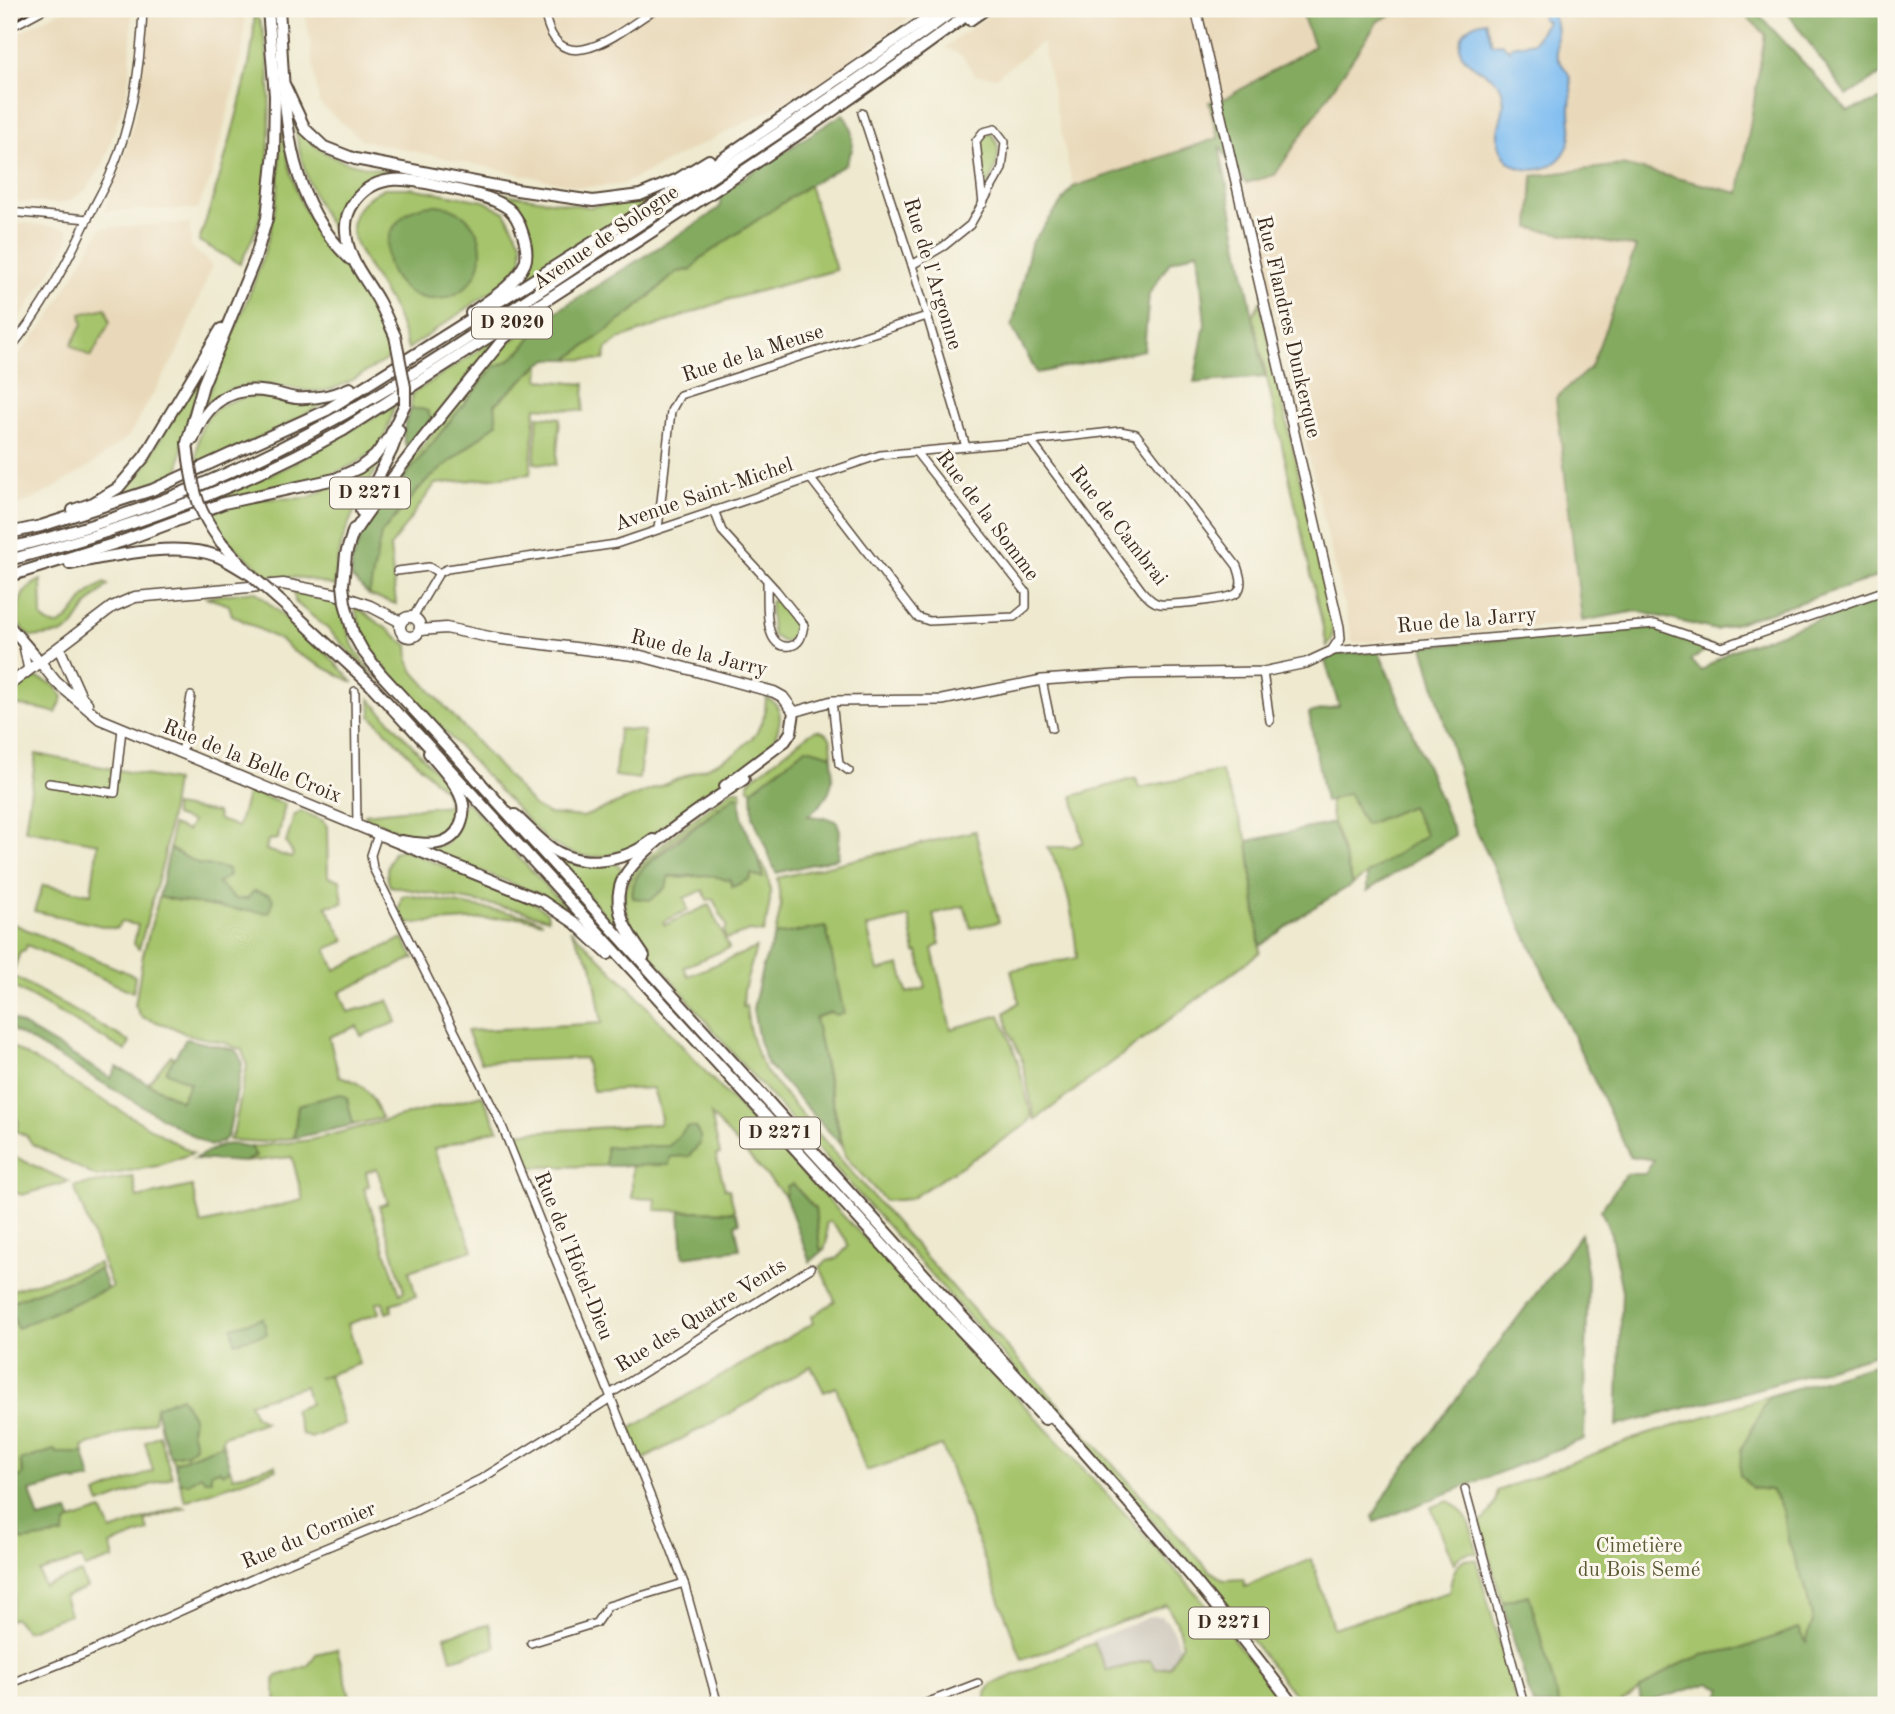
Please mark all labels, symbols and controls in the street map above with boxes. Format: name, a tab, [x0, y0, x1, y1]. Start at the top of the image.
street label: Avenue de Sologne	[529, 181, 683, 295]
street label: Rue de l'Argonne	[899, 195, 965, 353]
street label: Rue Flandres Dunkerque	[1252, 214, 1324, 440]
road number: D 2020	[472, 308, 552, 338]
street label: Rue de la Meuse	[680, 321, 826, 387]
street label: Rue de la Somme	[931, 447, 1043, 585]
street label: Avenue Saint-Michel	[612, 454, 796, 535]
street label: Rue de Cambrai	[1065, 462, 1171, 590]
road number: D 2271	[330, 478, 410, 508]
street label: Rue de la Jarry	[1396, 604, 1538, 638]
street label: Rue de la Jarry	[628, 627, 770, 681]
street label: Rue de la Belle Croix	[160, 717, 345, 808]
road number: D 2271	[740, 1118, 820, 1148]
street label: Rue de l'Hôtel-Dieu	[530, 1169, 616, 1343]
street label: Rue des Quatre Vents	[612, 1255, 790, 1377]
street label: Rue du Cormier	[239, 1498, 380, 1574]
park label: Cimetière du Bois Semé	[1578, 1536, 1700, 1581]
road number: D 2271	[1189, 1608, 1269, 1638]

